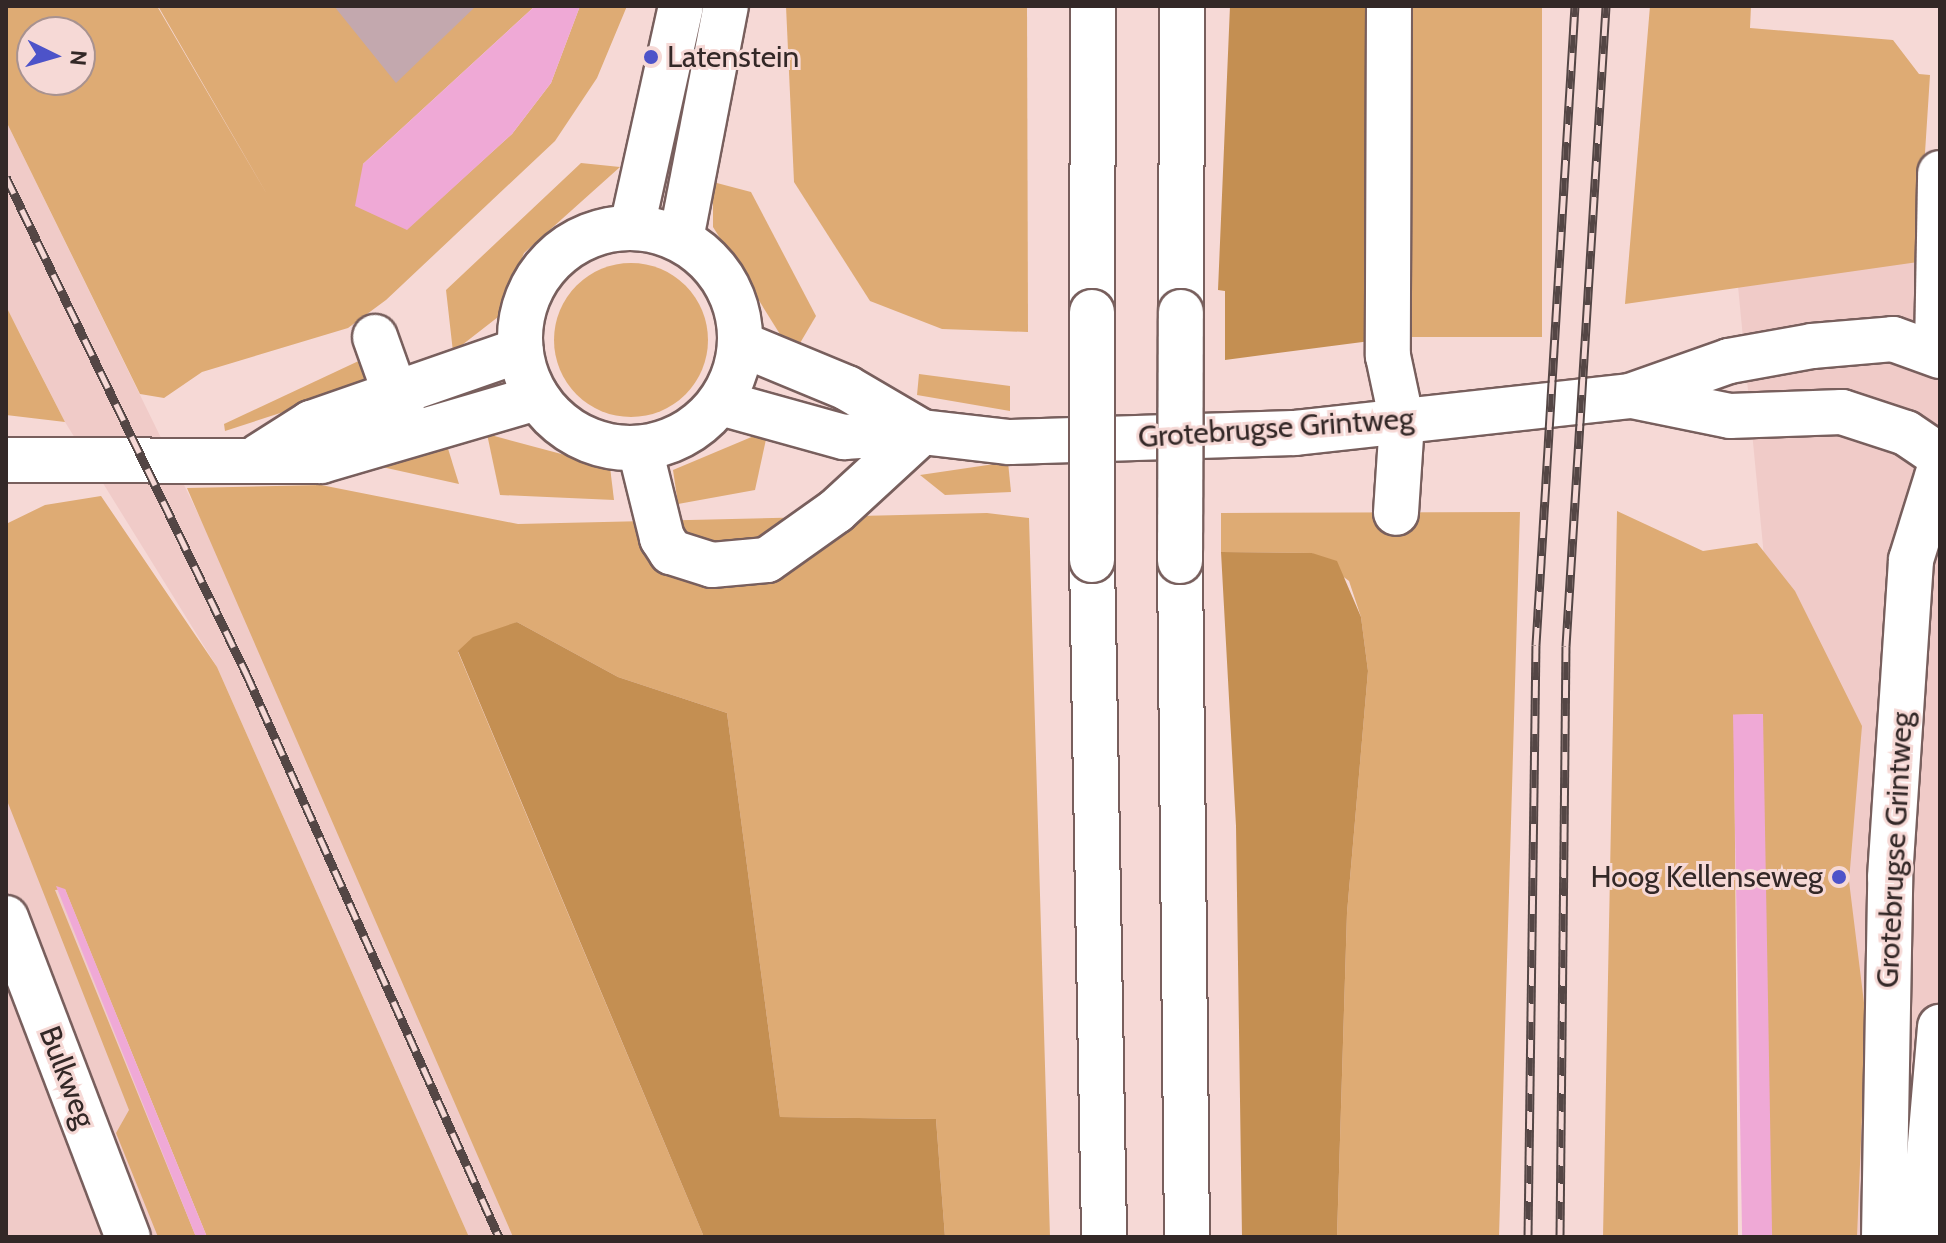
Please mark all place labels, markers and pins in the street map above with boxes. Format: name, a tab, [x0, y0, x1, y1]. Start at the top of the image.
place label: Latenstein	[667, 39, 799, 75]
marker: Latenstein	[642, 48, 660, 66]
place label: Hoog Kellenseweg	[1590, 859, 1823, 895]
marker: Hoog Kellenseweg	[1830, 868, 1848, 886]

